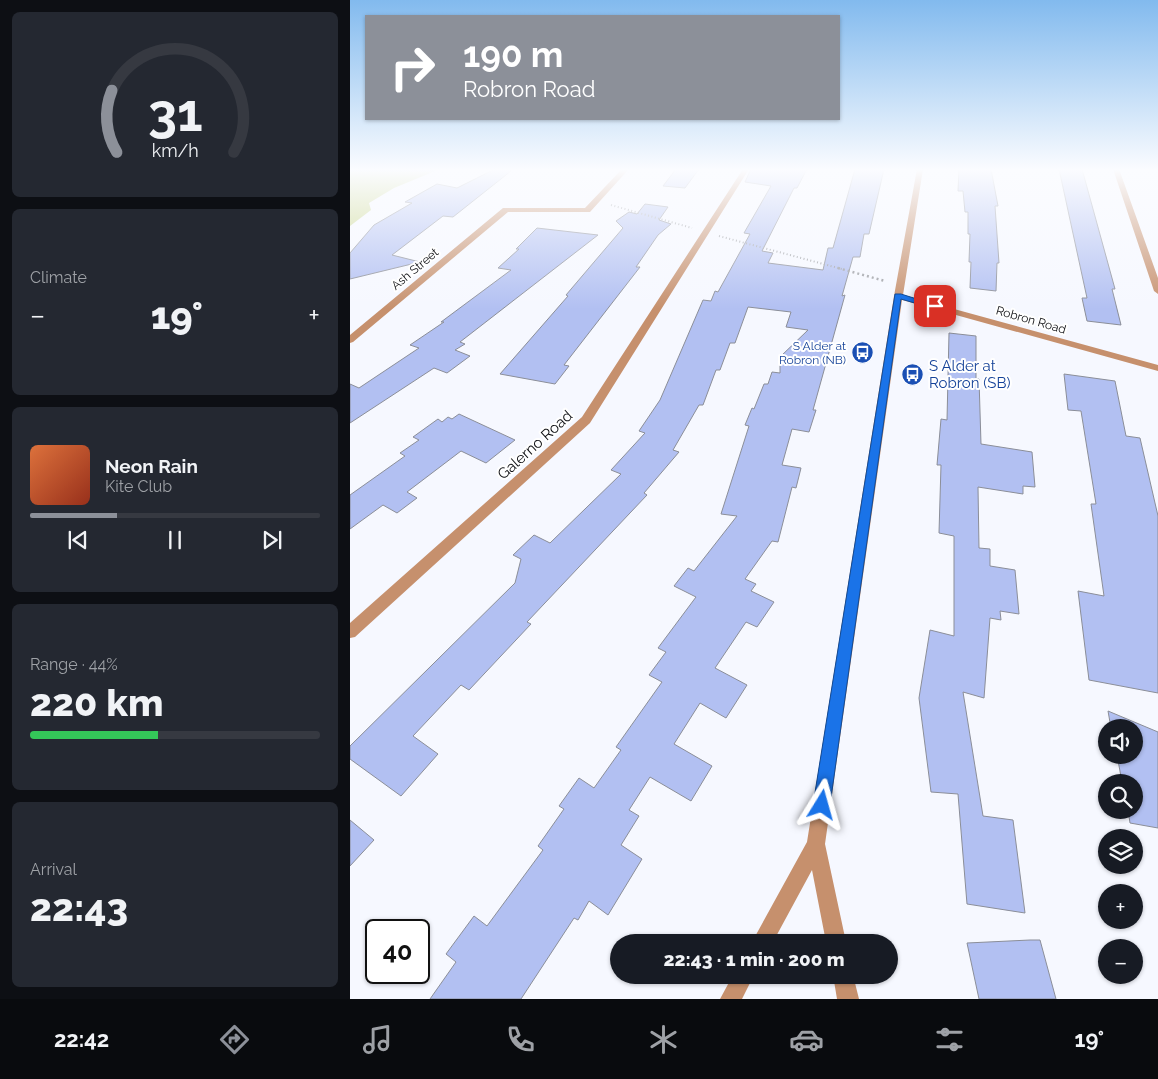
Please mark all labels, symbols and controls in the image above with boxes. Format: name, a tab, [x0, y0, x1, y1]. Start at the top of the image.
text: 190 m	[463, 34, 563, 75]
icon: right	[380, 35, 445, 100]
text: Robron Road	[463, 76, 595, 102]
text: 31	[148, 82, 202, 143]
text: km/h	[151, 140, 199, 161]
street label: Ash Street	[389, 245, 441, 293]
text: Climate	[30, 268, 87, 287]
pin	[914, 285, 956, 327]
icon: arrive	[921, 292, 949, 320]
text: 19°	[151, 293, 203, 338]
text: −	[30, 299, 45, 332]
text: +	[308, 299, 320, 332]
street label: Robron Road	[994, 303, 1068, 337]
place label: S Alder at Robron (NB)	[779, 339, 846, 367]
bus stop icon: S Alder at Robron (NB)	[850, 341, 874, 365]
place label: S Alder at Robron (SB)	[929, 357, 1010, 392]
bus stop icon: S Alder at Robron (SB)	[901, 363, 925, 387]
street label: Galerno Road	[494, 407, 576, 483]
text: Neon Rain	[105, 455, 198, 477]
text: Kite Club	[105, 477, 172, 496]
icon: previous	[64, 526, 92, 554]
icon: pause	[161, 526, 189, 554]
icon: next	[258, 526, 286, 554]
text: Range · 44%	[30, 655, 118, 674]
text: 220 km	[30, 680, 163, 725]
map controls	[1098, 719, 1143, 984]
button: sound	[1098, 719, 1143, 764]
button: search	[1098, 774, 1143, 819]
position arrow	[795, 778, 847, 830]
button: layers	[1098, 829, 1143, 874]
text: Arrival	[30, 860, 77, 879]
button: +	[1098, 884, 1143, 929]
text: 22:43	[30, 885, 128, 930]
speed limit sign: 40	[365, 919, 430, 984]
button: −	[1098, 939, 1143, 984]
text: 22:43 · 1 min · 200 m	[663, 948, 845, 970]
icon: directions	[217, 1022, 252, 1057]
icon: music	[360, 1022, 395, 1057]
icon: phone	[503, 1022, 538, 1057]
icon: climate	[646, 1022, 681, 1057]
icon: car	[789, 1022, 824, 1057]
icon: filters	[932, 1022, 967, 1057]
text: 22:42	[54, 1026, 109, 1052]
text: 19°	[1075, 1026, 1104, 1052]

